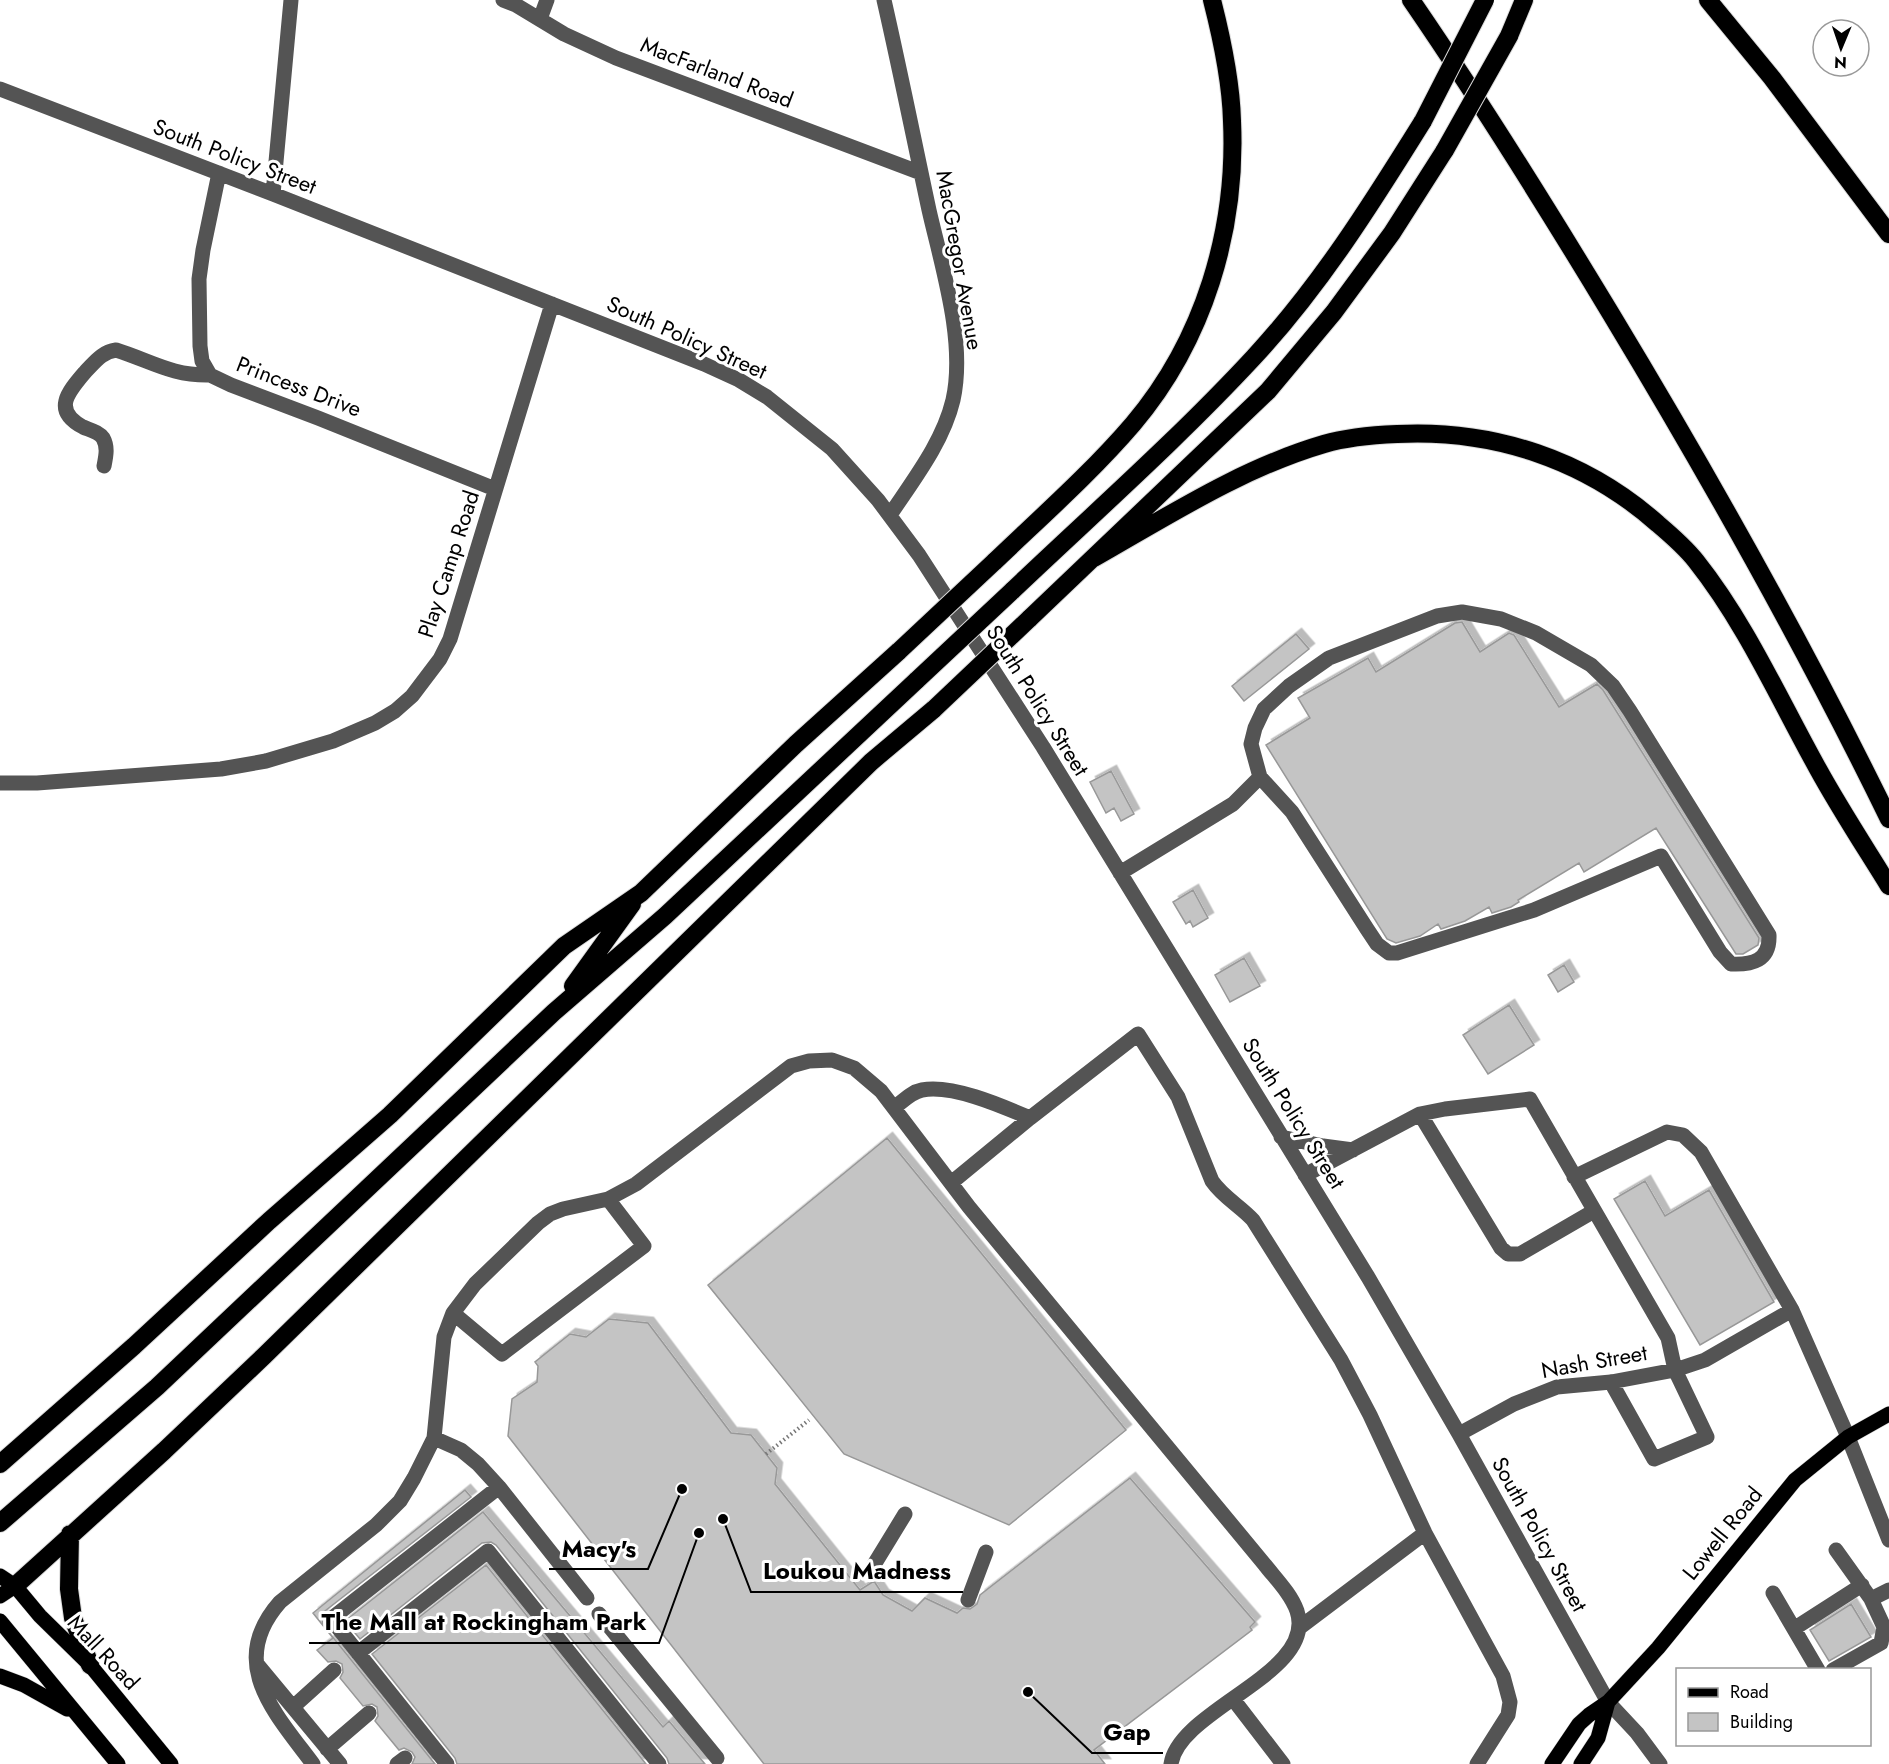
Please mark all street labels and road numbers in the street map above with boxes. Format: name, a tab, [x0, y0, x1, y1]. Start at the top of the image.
street label: MacFarland Road	[636, 28, 798, 116]
street label: South Policy Street	[149, 110, 322, 202]
street label: MacGregor Avenue	[928, 168, 992, 352]
street label: South Policy Street	[602, 287, 773, 387]
street label: Princess Drive	[232, 347, 366, 425]
street label: Play Camp Road	[409, 486, 487, 642]
street label: South Policy Street	[979, 618, 1098, 782]
street label: South Policy Street	[1235, 1031, 1354, 1195]
street label: Nash Street	[1538, 1336, 1650, 1386]
street label: South Policy Street	[1484, 1451, 1596, 1618]
street label: Lowell Road	[1674, 1480, 1770, 1586]
street label: Mall Road	[61, 1607, 147, 1697]

